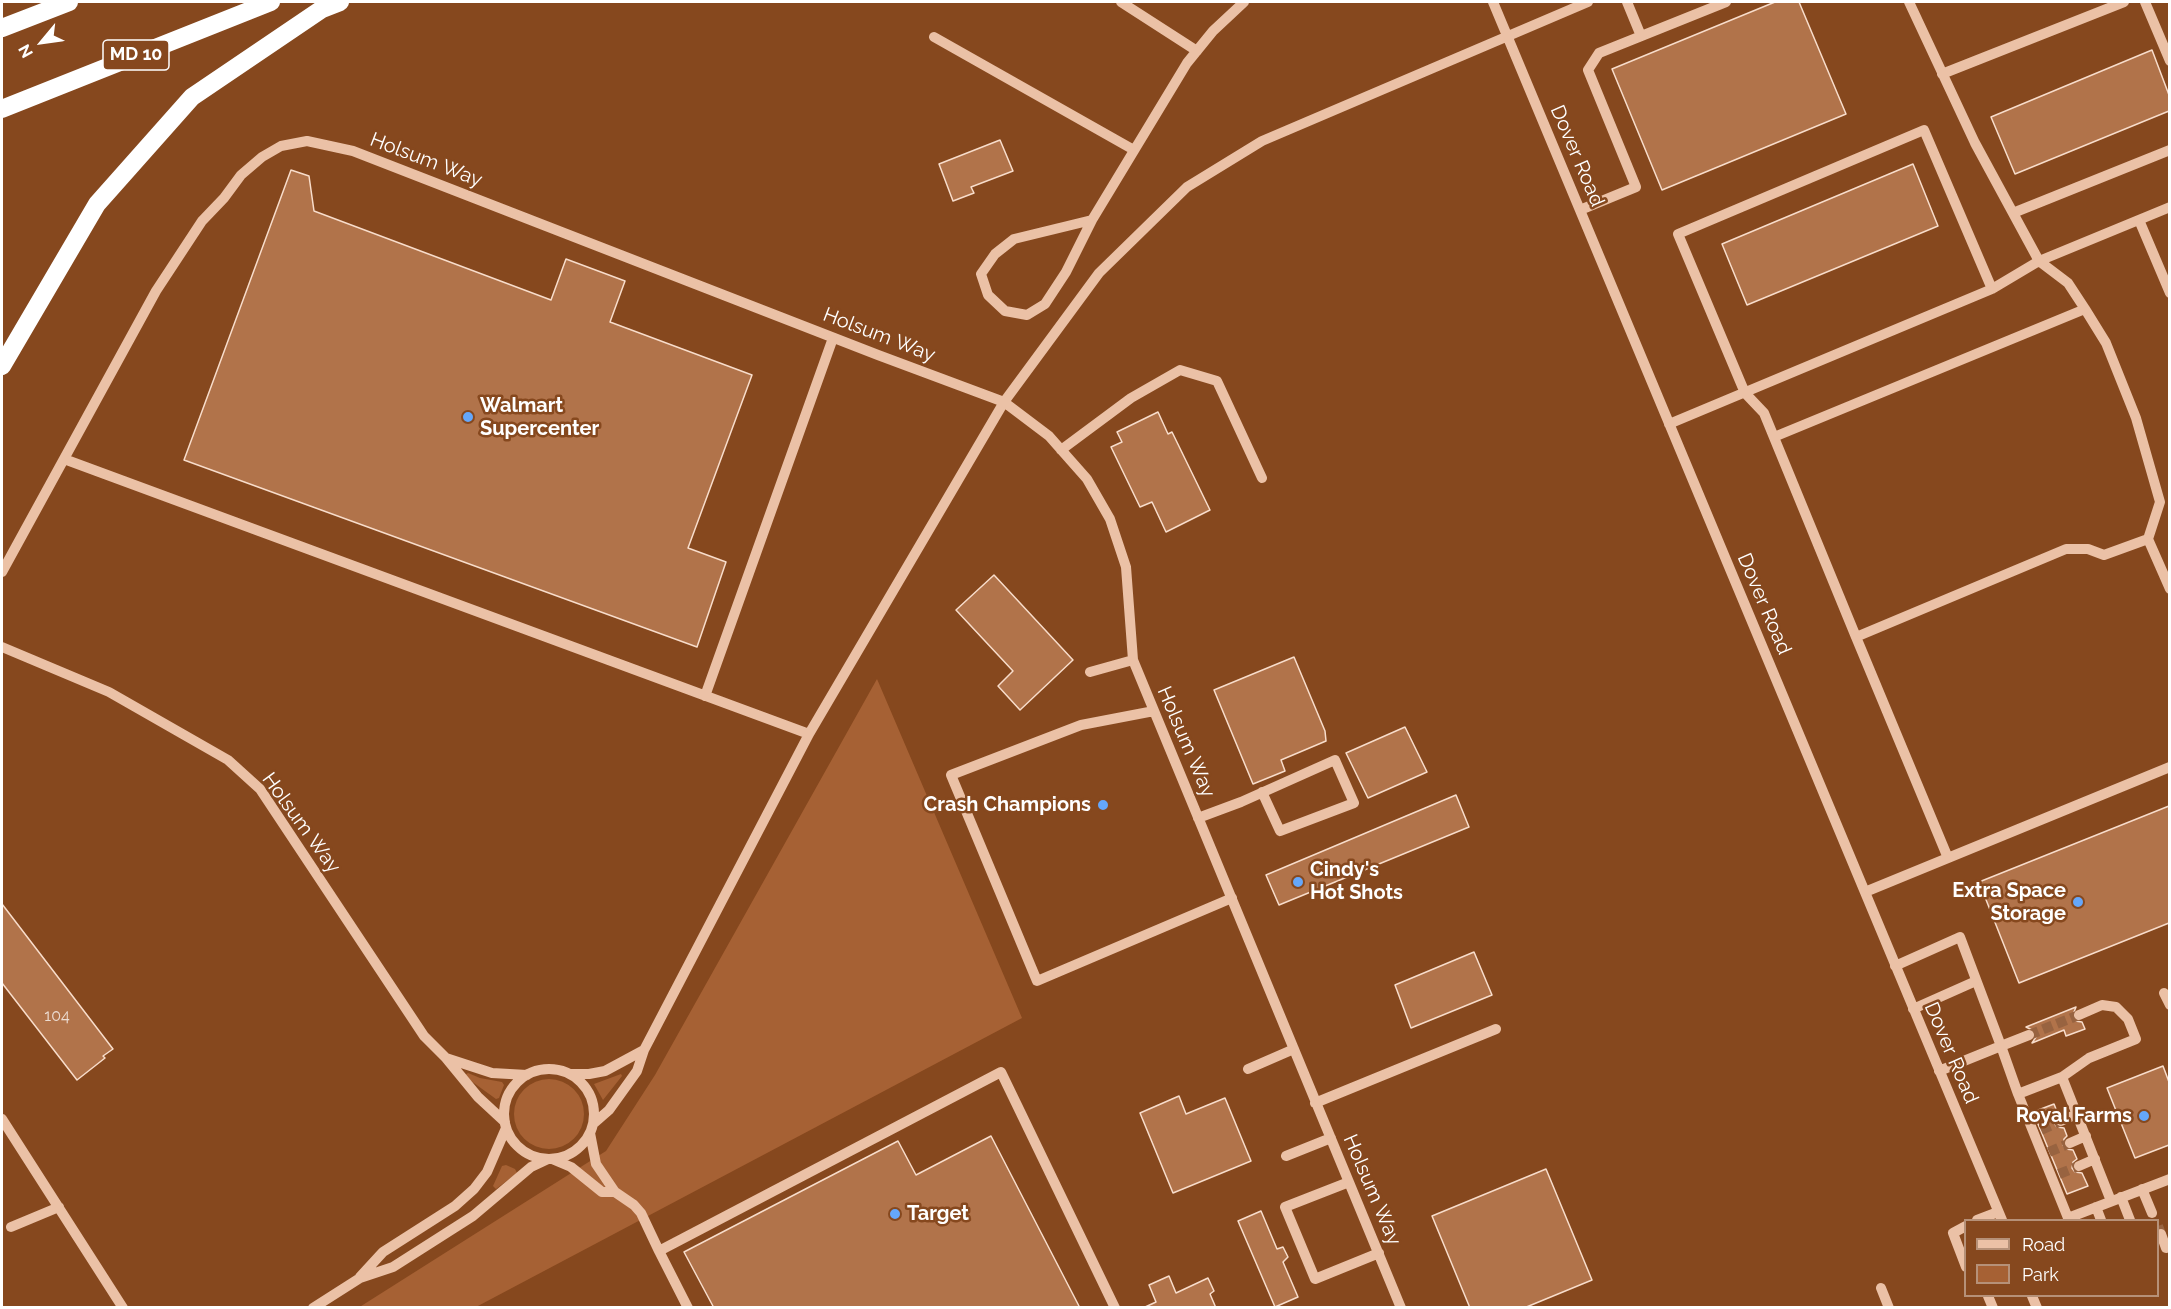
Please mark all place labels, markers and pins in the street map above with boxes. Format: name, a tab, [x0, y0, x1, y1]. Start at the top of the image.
place label: Walmart Supercenter	[480, 394, 599, 441]
marker: Walmart Supercenter	[461, 410, 475, 424]
place label: Crash Champions	[924, 793, 1091, 817]
marker: Crash Champions	[1096, 798, 1110, 812]
place label: Cindy's Hot Shots	[1310, 858, 1403, 905]
marker: Cindy's Hot Shots	[1291, 875, 1305, 889]
place label: Extra Space Storage	[1952, 879, 2066, 926]
marker: Extra Space Storage	[2071, 895, 2085, 909]
place label: Royal Farms	[2016, 1104, 2132, 1128]
marker: Royal Farms	[2137, 1109, 2151, 1123]
place label: Target	[907, 1202, 969, 1226]
marker: Target	[888, 1207, 902, 1221]

